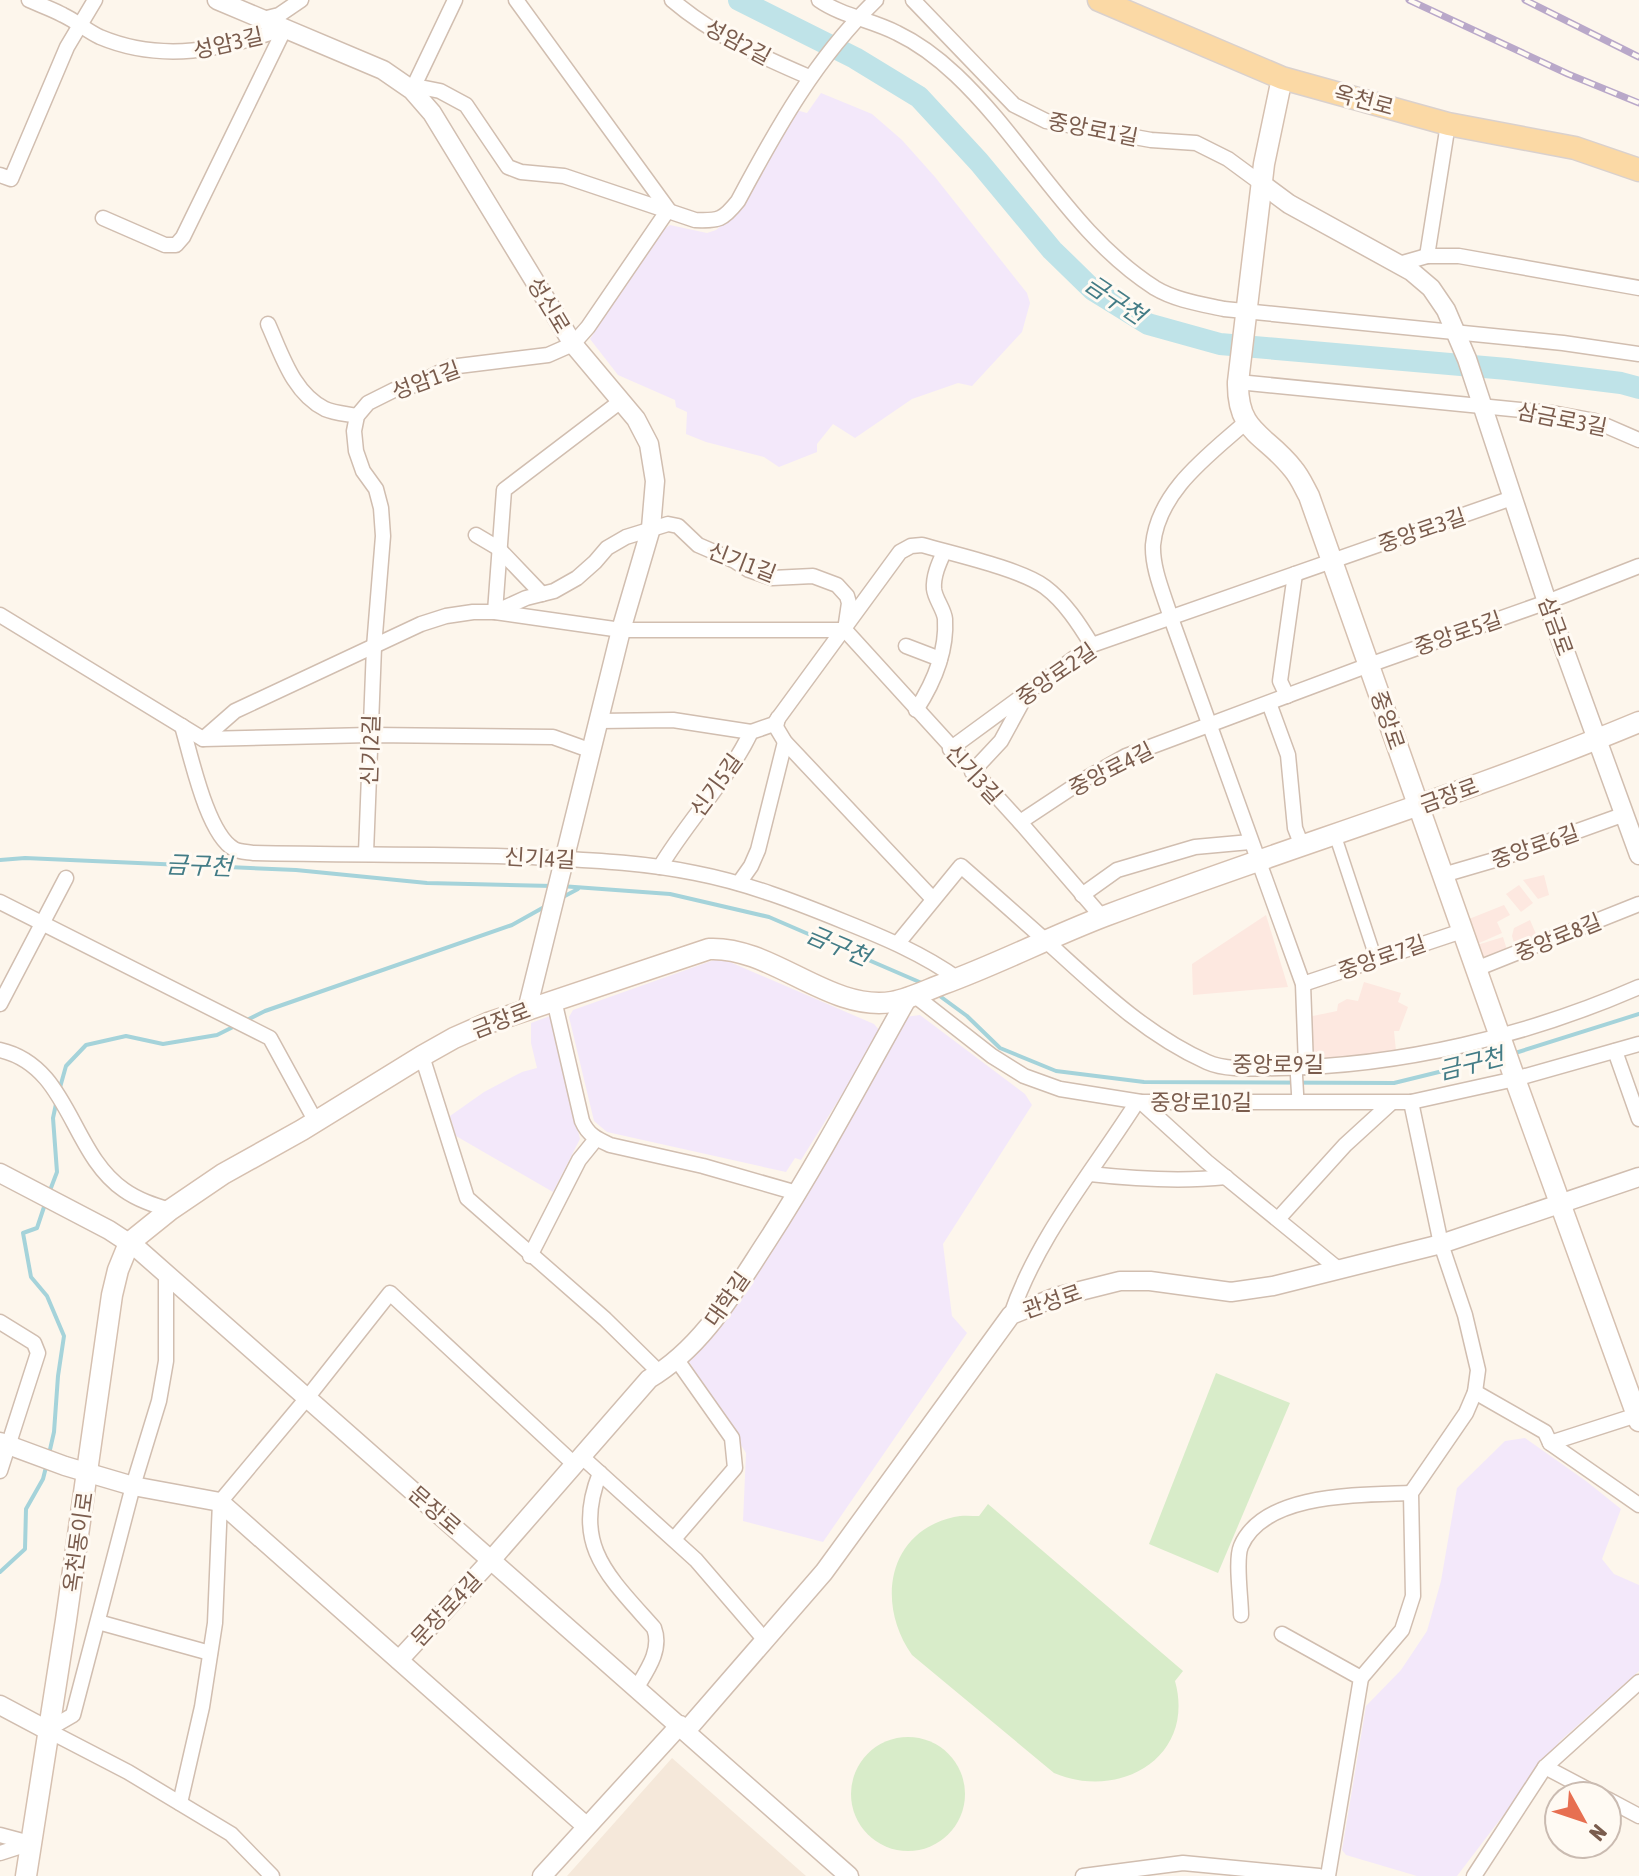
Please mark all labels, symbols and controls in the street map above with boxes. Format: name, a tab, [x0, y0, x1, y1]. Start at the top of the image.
street label: 성암2길	[701, 14, 775, 70]
street label: 성암3길	[190, 22, 266, 64]
street label: 옥천로	[1331, 80, 1397, 120]
street label: 중앙로1길	[1046, 108, 1140, 150]
water label: 금구천	[1080, 270, 1153, 331]
street label: 성신로	[522, 272, 576, 338]
street label: 성암1길	[388, 356, 464, 404]
street label: 삼금로3길	[1515, 398, 1609, 440]
street label: 중앙로3길	[1375, 503, 1469, 557]
street label: 신기1길	[704, 537, 780, 587]
street label: 삼금로	[1533, 593, 1579, 659]
street label: 중앙로5길	[1411, 606, 1505, 660]
street label: 중앙로2길	[1011, 637, 1101, 711]
street label: 중앙로	[1366, 687, 1410, 753]
street label: 신기2길	[356, 714, 384, 786]
street label: 중앙로4길	[1064, 737, 1158, 801]
street label: 신기3길	[940, 739, 1008, 809]
street label: 신기5길	[685, 749, 747, 821]
street label: 금장로	[1416, 772, 1482, 818]
street label: 중앙로6길	[1488, 819, 1582, 873]
street label: 신기4길	[504, 843, 576, 873]
water label: 금구천	[165, 851, 236, 880]
street label: 중앙로8길	[1511, 908, 1605, 966]
water label: 금구천	[802, 920, 877, 972]
street label: 중앙로7길	[1335, 930, 1429, 984]
street label: 금장로	[468, 997, 534, 1043]
water label: 금구천	[1435, 1042, 1509, 1085]
street label: 중앙로9길	[1232, 1051, 1324, 1077]
street label: 중앙로10길	[1150, 1089, 1252, 1115]
street label: 대학길	[699, 1267, 755, 1331]
street label: 관성로	[1019, 1279, 1085, 1323]
street label: 문장로	[404, 1480, 466, 1540]
street label: 옥천동이로	[58, 1490, 98, 1594]
street label: 문장로4길	[405, 1567, 487, 1651]
north arrow	[1543, 1780, 1623, 1860]
text: N	[1584, 1820, 1612, 1846]

